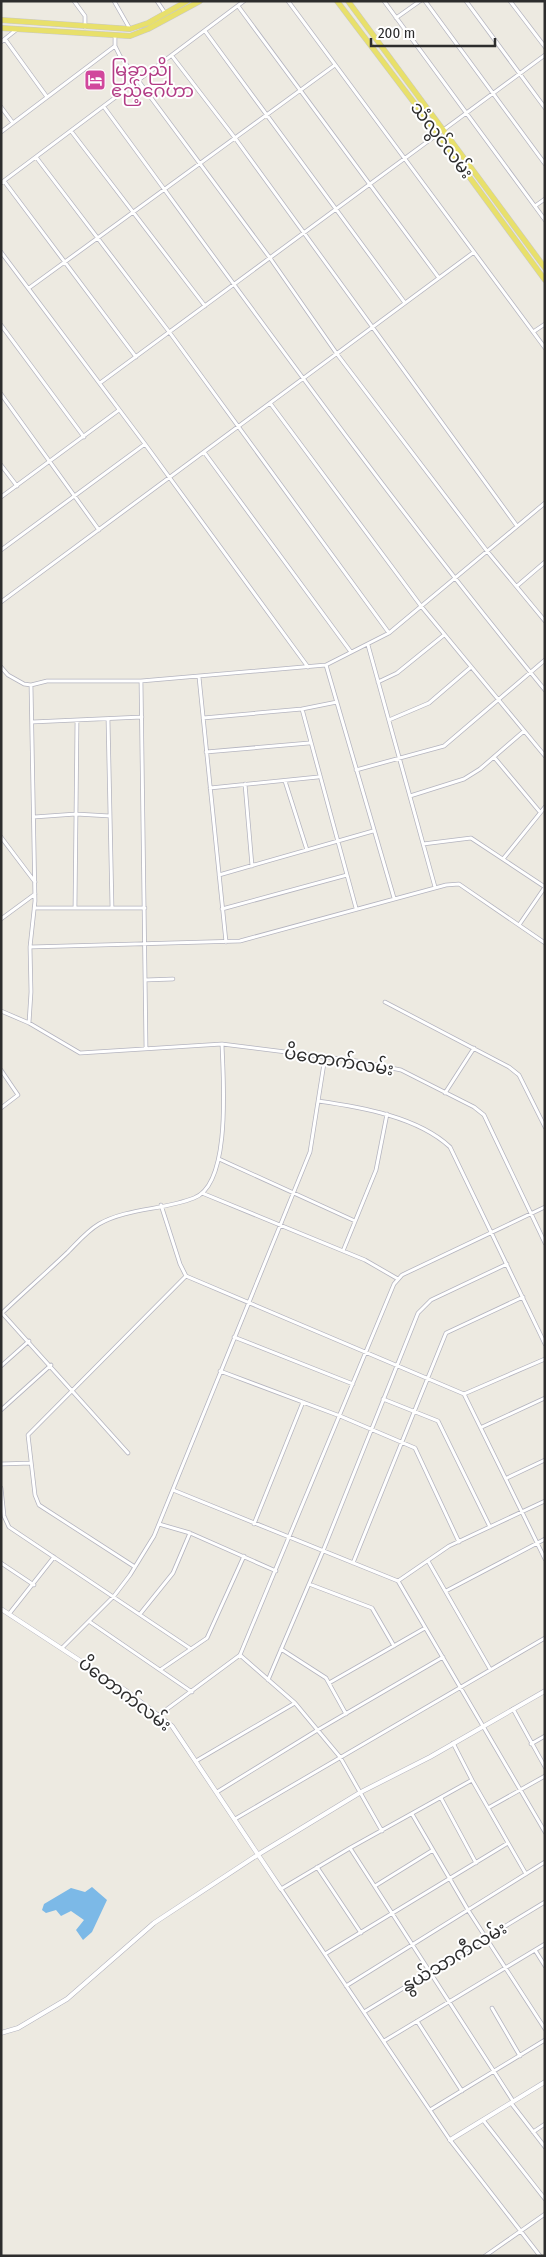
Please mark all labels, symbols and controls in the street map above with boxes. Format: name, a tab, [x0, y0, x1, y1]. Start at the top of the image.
scale bar	[371, 15, 495, 47]
text: 200 m	[378, 24, 415, 42]
place label: မြခွာညို ဧည့်ဂေဟာ	[111, 56, 194, 106]
hotel icon: မြခွာညို ဧည့်ဂေဟာ	[83, 68, 107, 92]
street label: သံလွင်လမ်း	[403, 96, 480, 185]
street label: ပိတောက်လမ်း	[283, 1039, 396, 1081]
street label: ပိတောက်လမ်း	[74, 1650, 178, 1736]
street label: နွယ်သာကီလမ်း	[396, 1914, 513, 2000]

